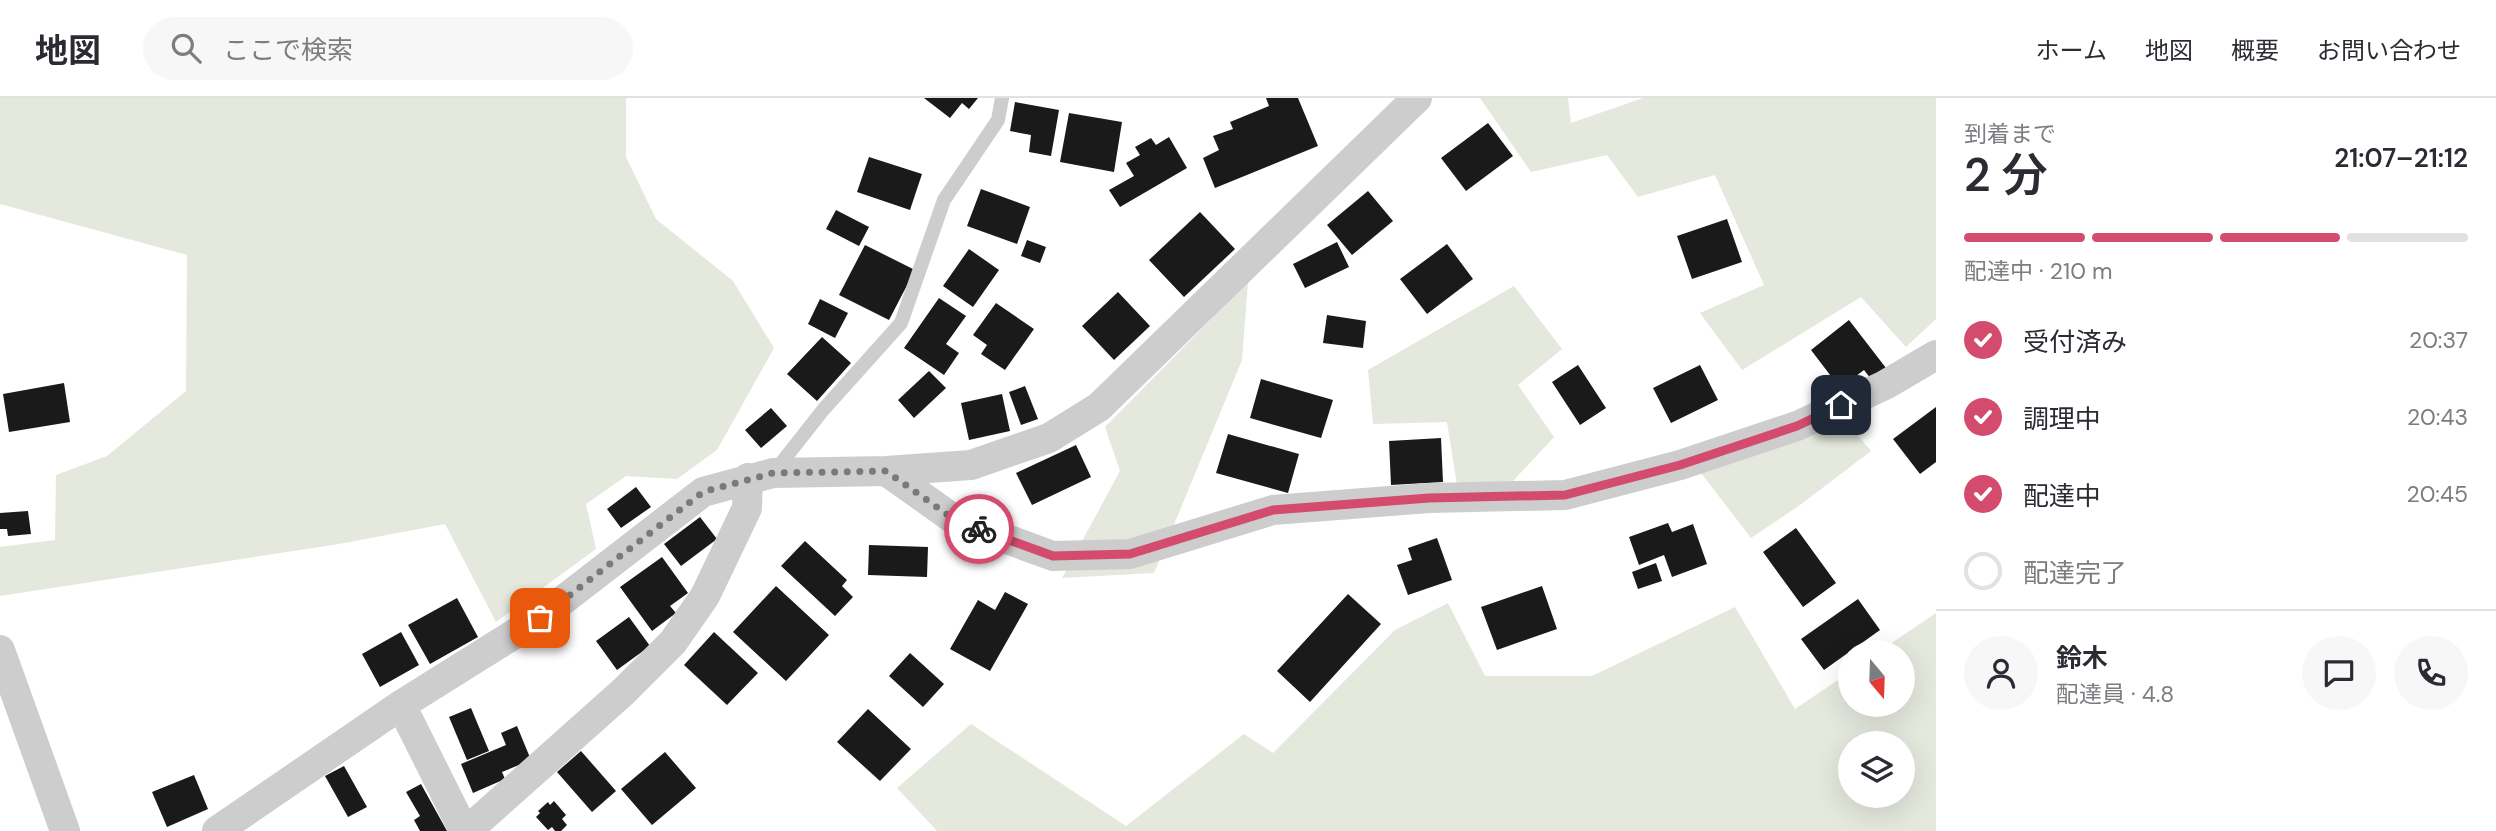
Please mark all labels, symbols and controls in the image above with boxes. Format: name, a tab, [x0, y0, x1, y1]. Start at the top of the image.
search box	[143, 17, 633, 80]
text: 地図	[35, 29, 101, 72]
icon: search	[167, 29, 205, 67]
text: ここで検索	[223, 33, 353, 67]
text: ホーム	[2036, 35, 2107, 66]
text: 地図	[2145, 35, 2193, 66]
text: 概要	[2231, 35, 2279, 66]
text: お問い合わせ	[2317, 35, 2461, 66]
text: 到着まで	[1964, 119, 2056, 149]
text: 21:07–21:12	[2334, 141, 2468, 175]
text: 2 分	[1964, 145, 2048, 205]
text: 配達中 · 210 m	[1964, 256, 2113, 286]
icon: check	[1964, 321, 2002, 359]
text: 受付済み	[2023, 325, 2127, 359]
text: 20:37	[2409, 325, 2468, 355]
pin	[1811, 375, 1871, 435]
icon: home	[1822, 386, 1860, 424]
icon: check	[1964, 398, 2002, 436]
text: 調理中	[2023, 402, 2101, 436]
text: 20:43	[2407, 402, 2468, 432]
icon: check	[1964, 475, 2002, 513]
text: 配達中	[2023, 479, 2101, 513]
text: 20:45	[2407, 479, 2468, 509]
courier	[944, 494, 1014, 564]
icon: bike	[960, 510, 998, 548]
text: 配達完了	[2023, 556, 2127, 590]
pin	[510, 588, 570, 648]
icon: bag	[521, 599, 559, 637]
button: person	[1964, 636, 2038, 710]
button: chat	[2302, 636, 2376, 710]
button: phone	[2394, 636, 2468, 710]
north arrow	[1838, 640, 1914, 718]
map controls	[1838, 640, 1915, 808]
text: 鈴木	[2056, 641, 2108, 675]
text: 配達員 · 4.8	[2056, 679, 2174, 709]
button: layers	[1838, 731, 1915, 808]

